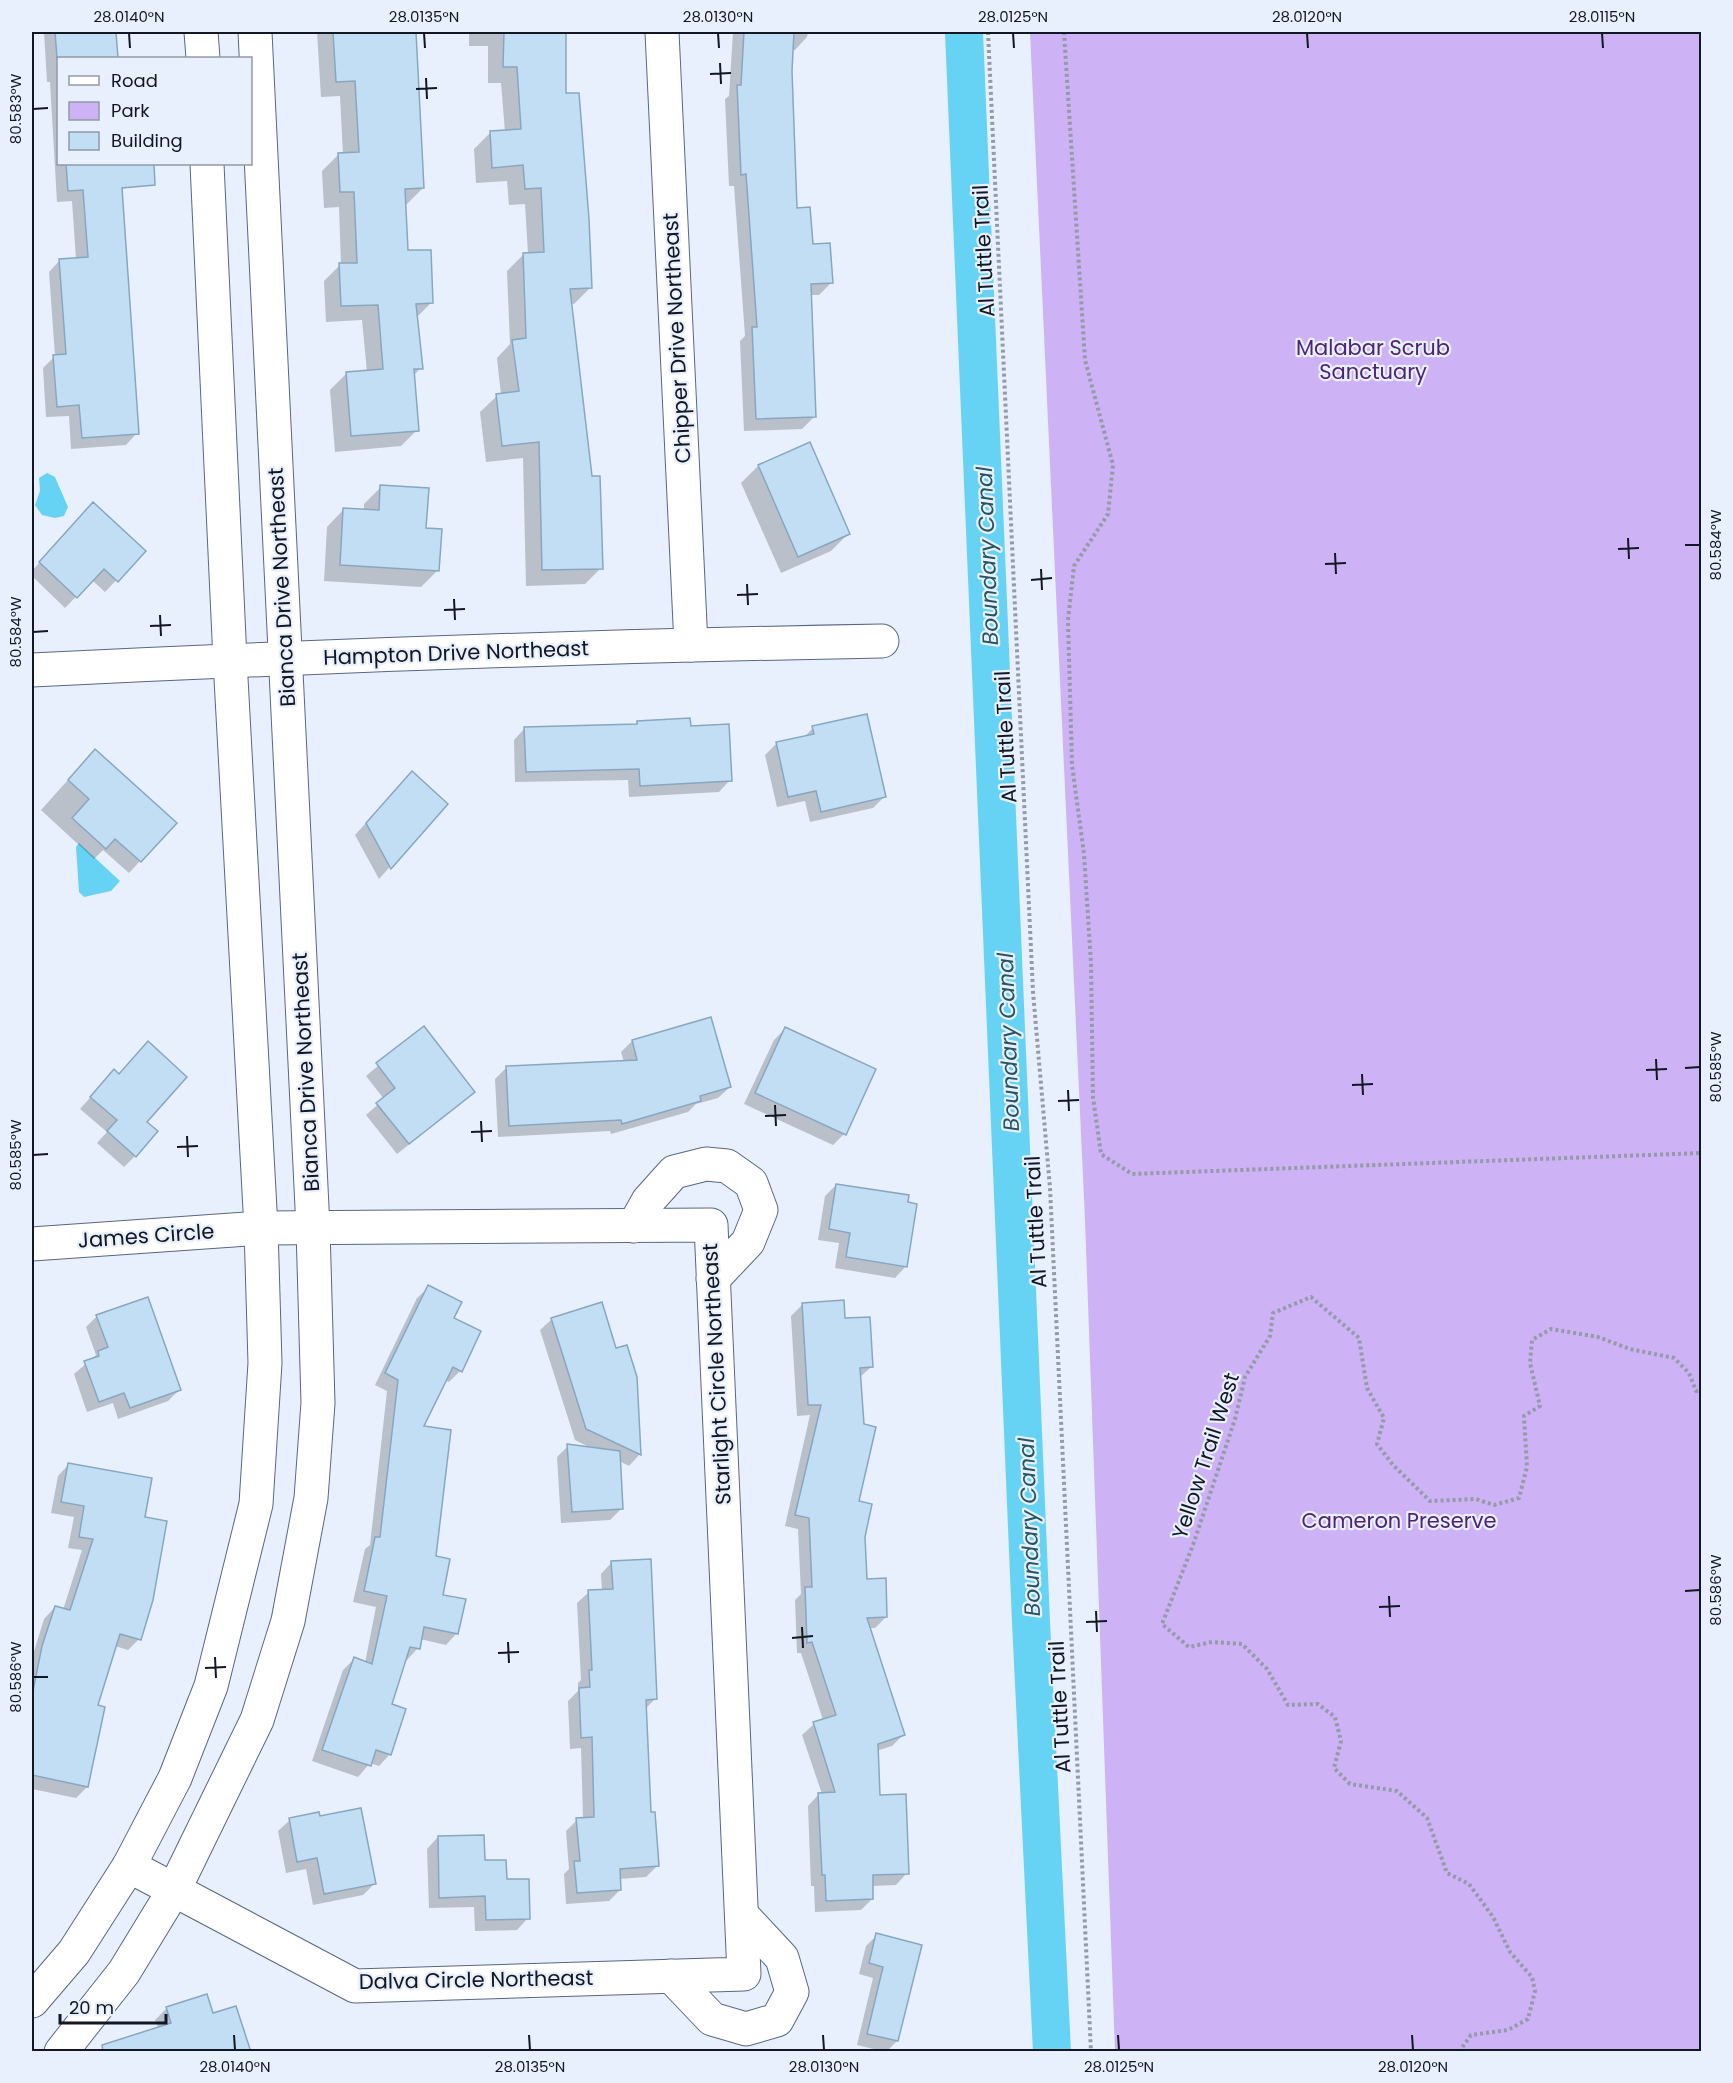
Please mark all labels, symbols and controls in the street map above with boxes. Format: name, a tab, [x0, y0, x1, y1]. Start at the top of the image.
text: 28.0140°N	[93, 6, 165, 27]
text: 28.0135°N	[389, 6, 459, 27]
text: 28.0130°N	[683, 6, 753, 27]
text: 28.0125°N	[978, 6, 1048, 27]
text: 28.0120°N	[1272, 6, 1342, 27]
text: 28.0115°N	[1569, 6, 1635, 27]
legend	[57, 57, 252, 165]
text: Road	[111, 68, 158, 93]
text: 80.583°W	[5, 73, 26, 144]
text: Park	[111, 98, 150, 123]
text: Building	[111, 128, 183, 153]
street label: Al Tuttle Trail	[966, 184, 1001, 318]
street label: Chipper Drive Northeast	[655, 212, 698, 464]
park label: Malabar Scrub Sanctuary	[1296, 333, 1450, 386]
water label: Boundary Canal	[969, 465, 1006, 646]
street label: Bianca Drive Northeast	[261, 467, 302, 707]
text: 80.584°W	[1705, 509, 1726, 581]
text: 80.584°W	[5, 596, 26, 668]
street label: Hampton Drive Northeast	[323, 633, 589, 672]
street label: Al Tuttle Trail	[988, 670, 1023, 804]
water label: Boundary Canal	[990, 951, 1027, 1132]
street label: Bianca Drive Northeast	[285, 952, 326, 1192]
text: 80.585°W	[1705, 1031, 1726, 1103]
text: 80.585°W	[5, 1119, 26, 1191]
street label: Al Tuttle Trail	[1018, 1155, 1053, 1289]
street label: James Circle	[77, 1216, 215, 1255]
street label: Starlight Circle Northeast	[695, 1242, 738, 1506]
street label: Yellow Trail West	[1165, 1369, 1246, 1543]
water label: Boundary Canal	[1011, 1436, 1048, 1617]
park label: Cameron Preserve	[1301, 1506, 1497, 1535]
text: 80.586°W	[1705, 1554, 1726, 1626]
street label: Al Tuttle Trail	[1042, 1640, 1077, 1774]
text: 80.586°W	[5, 1641, 26, 1713]
street label: Dalva Circle Northeast	[359, 1963, 593, 1996]
scale bar	[60, 1987, 166, 2025]
text: 20 m	[69, 1995, 114, 2020]
text: 28.0140°N	[199, 2056, 271, 2077]
text: 28.0135°N	[495, 2056, 565, 2077]
text: 28.0130°N	[789, 2056, 859, 2077]
text: 28.0125°N	[1084, 2056, 1154, 2077]
text: 28.0120°N	[1378, 2056, 1448, 2077]

